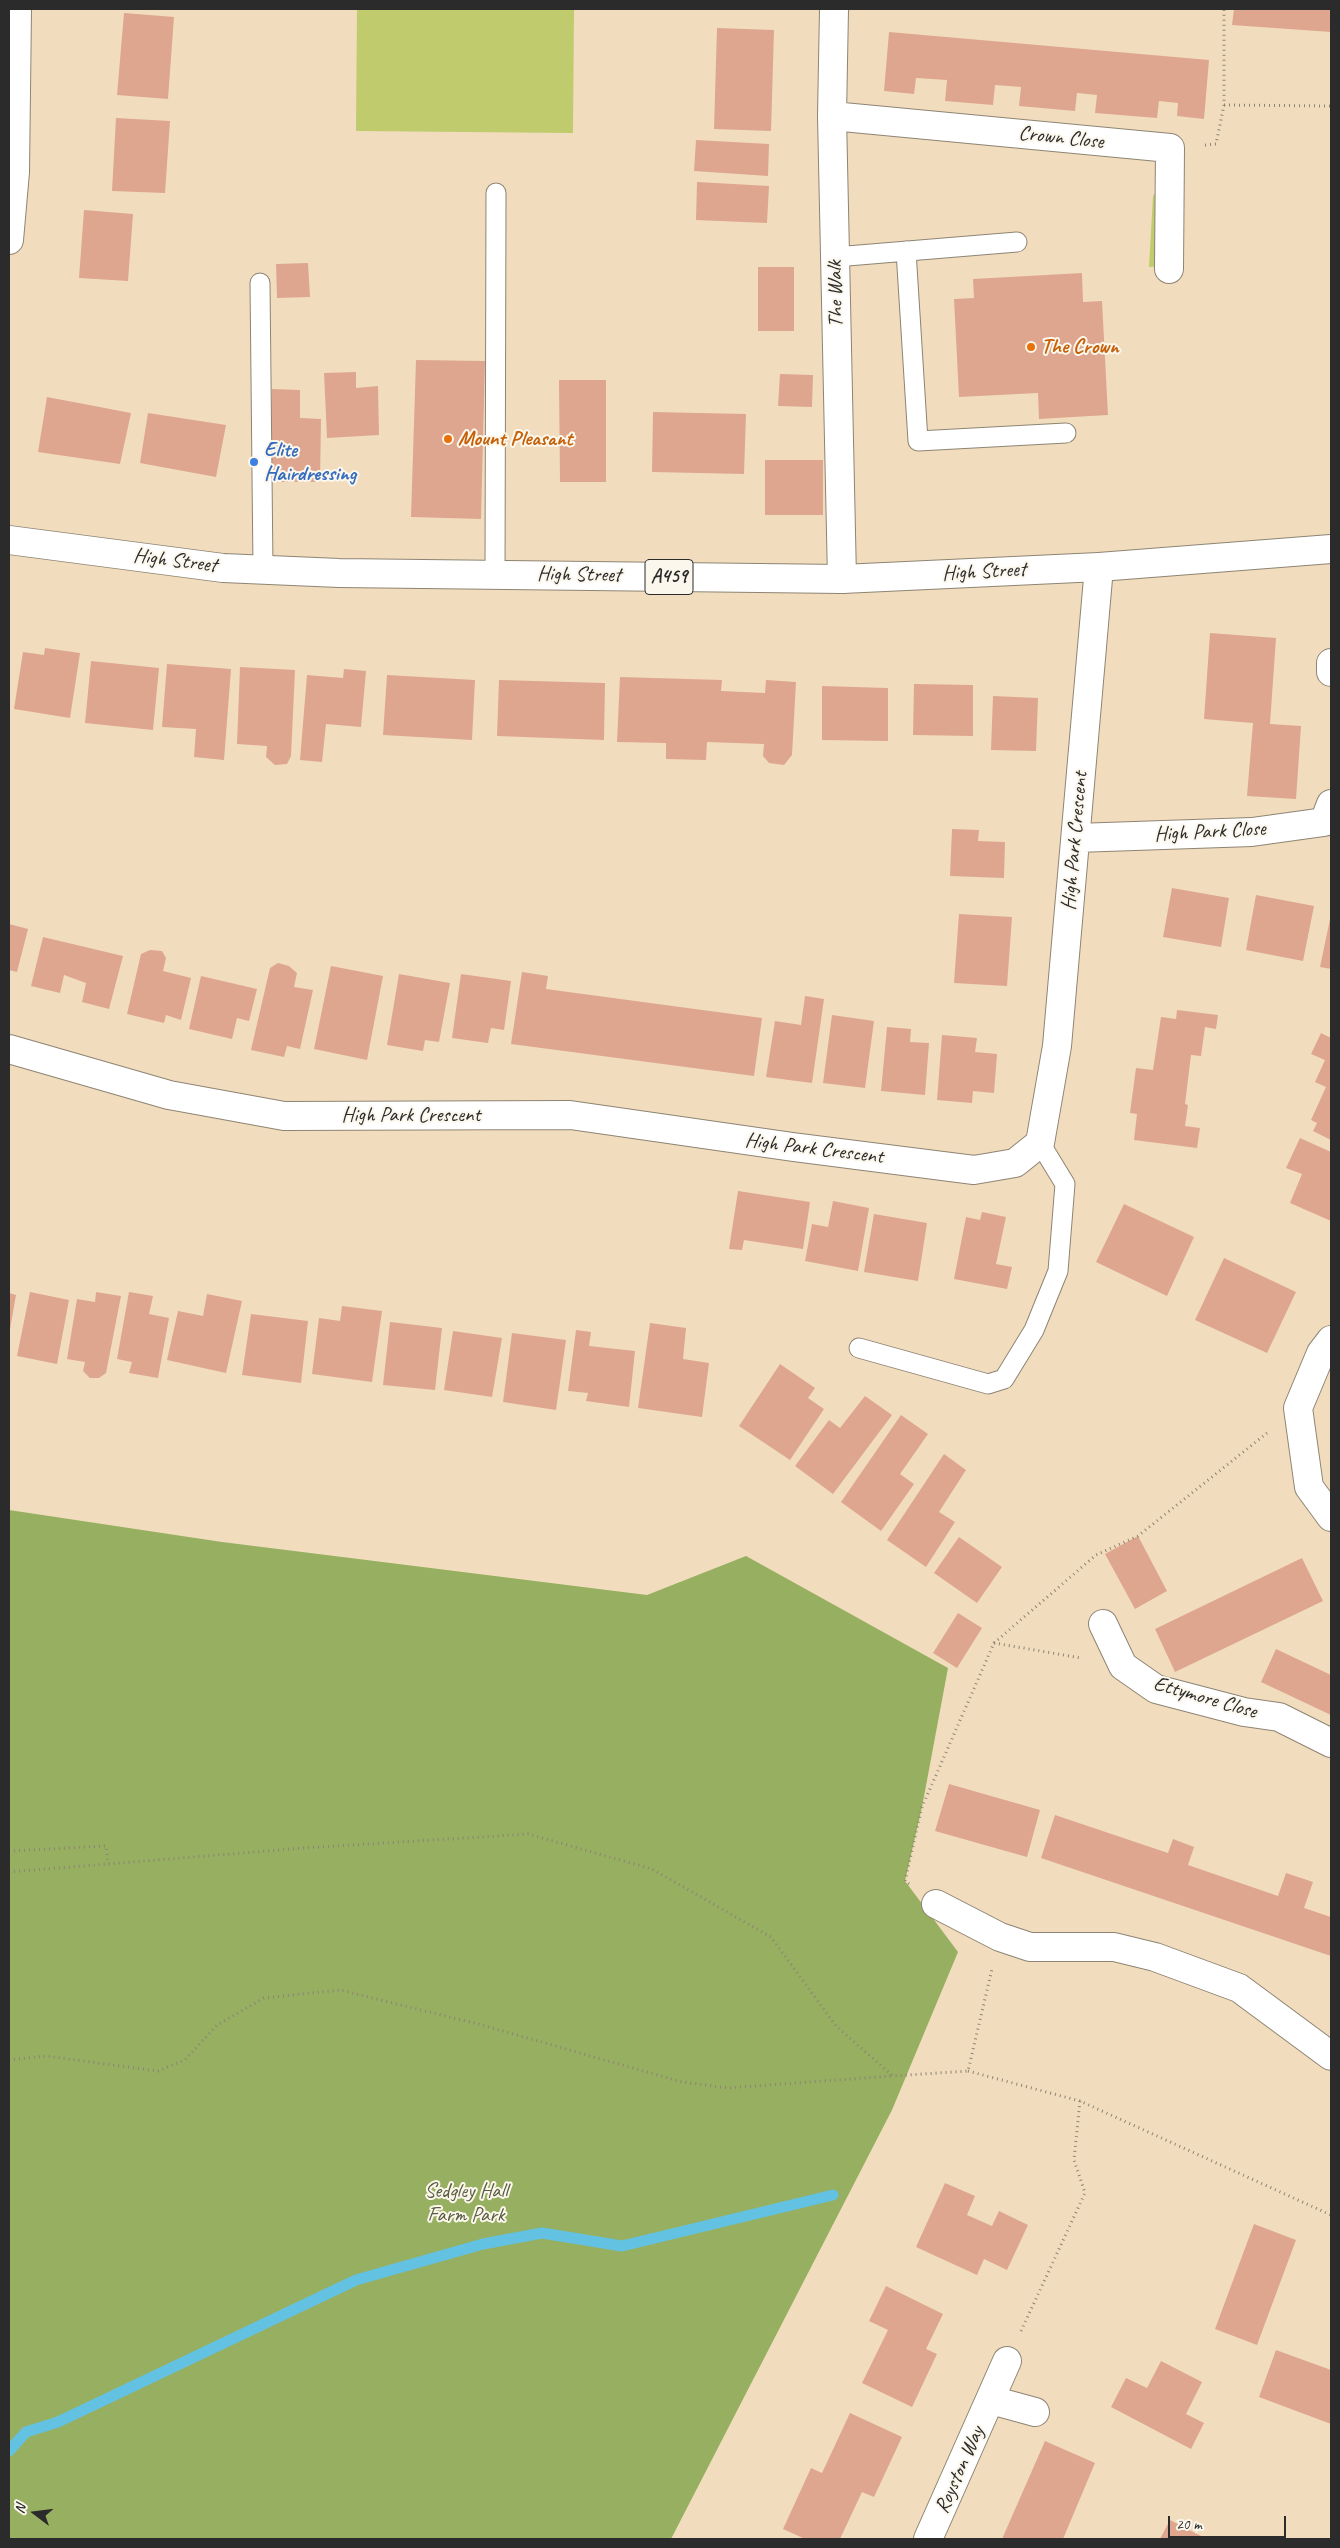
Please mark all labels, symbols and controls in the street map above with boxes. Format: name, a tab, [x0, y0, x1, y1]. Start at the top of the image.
street label: Crown Close	[1017, 121, 1105, 155]
street label: The Walk	[823, 260, 849, 328]
place label: The Crown	[1041, 334, 1119, 360]
marker: The Crown	[1025, 341, 1037, 353]
place label: Mount Pleasant	[458, 426, 572, 452]
marker: Mount Pleasant	[442, 433, 454, 445]
place label: Elite Hairdressing	[264, 437, 356, 487]
marker: Elite Hairdressing	[248, 456, 260, 468]
street label: High Street	[132, 543, 218, 579]
street label: High Street	[942, 557, 1026, 587]
road number: A459	[645, 560, 693, 594]
street label: High Street	[537, 562, 621, 588]
street label: High Park Crescent	[1056, 771, 1094, 911]
street label: High Park Close	[1154, 817, 1266, 847]
street label: High Park Crescent	[342, 1102, 480, 1128]
street label: High Park Crescent	[744, 1128, 884, 1170]
street label: Ettymore Close	[1150, 1671, 1260, 1725]
park label: Sedgley Hall Farm Park	[424, 2178, 508, 2228]
street label: Royston Way	[930, 2423, 990, 2517]
north arrow	[10, 2488, 60, 2538]
text: N	[11, 2503, 29, 2515]
scale bar	[1170, 2506, 1288, 2538]
text: 20 m	[1176, 2515, 1202, 2534]

